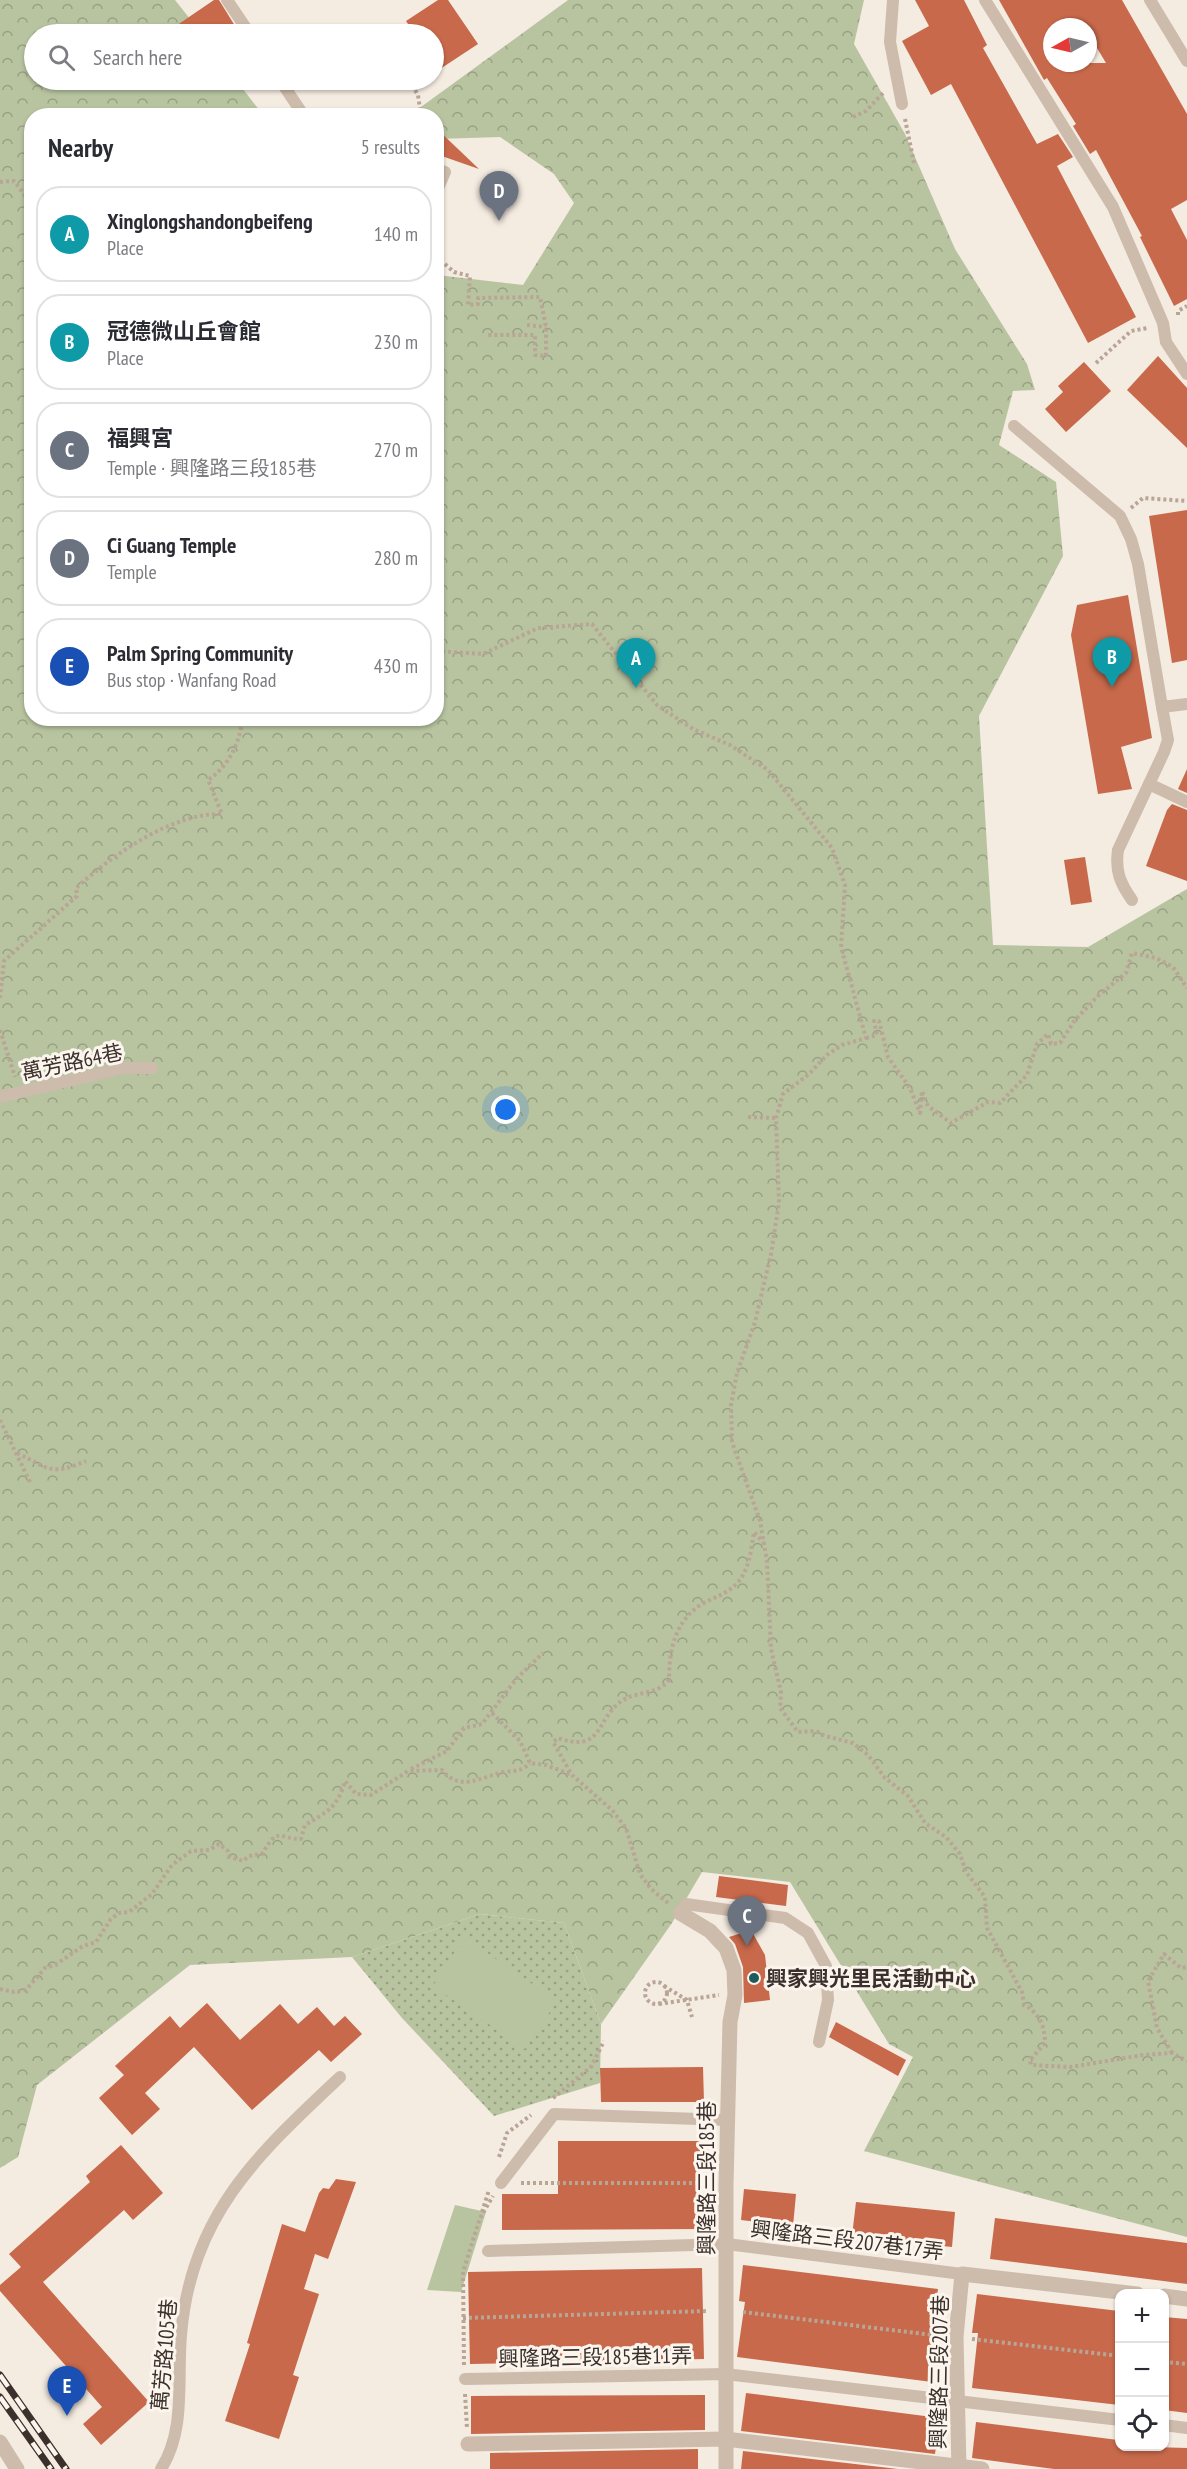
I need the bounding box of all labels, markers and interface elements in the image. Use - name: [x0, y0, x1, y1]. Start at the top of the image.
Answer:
- north arrow: [1043, 18, 1097, 72]
- search box: [24, 24, 444, 90]
- icon: search: [45, 41, 78, 74]
- text: Search here: [93, 43, 182, 71]
- text: Nearby: [48, 131, 113, 164]
- text: 5 results: [361, 134, 420, 160]
- pin: D: [480, 172, 518, 221]
- text: Xinglongshandongbeifeng: [107, 207, 313, 235]
- text: A: [64, 221, 75, 247]
- text: 140 m: [374, 221, 418, 247]
- text: Place: [107, 235, 144, 261]
- text: 冠德微山丘會館: [107, 317, 261, 345]
- text: B: [65, 329, 74, 355]
- text: 230 m: [374, 329, 418, 355]
- text: Place: [107, 345, 144, 371]
- text: 福興宮: [107, 424, 173, 452]
- text: C: [65, 437, 74, 463]
- text: 270 m: [374, 437, 418, 463]
- text: Temple · 興隆路三段185巷: [107, 455, 317, 481]
- text: Ci Guang Temple: [107, 531, 236, 559]
- text: D: [64, 545, 75, 571]
- text: 280 m: [374, 545, 418, 571]
- text: Temple: [107, 559, 157, 585]
- pin: A: [616, 638, 656, 688]
- pin: B: [1092, 638, 1132, 687]
- text: Palm Spring Community: [107, 639, 293, 667]
- text: E: [65, 653, 74, 679]
- text: 430 m: [374, 653, 418, 679]
- text: Bus stop · Wanfang Road: [107, 667, 276, 693]
- street label: 萬芳路64巷: [19, 1038, 125, 1086]
- your location: [491, 1095, 520, 1124]
- pin: C: [728, 1896, 766, 1946]
- place label: 興家興光里民活動中心: [766, 1965, 976, 1992]
- marker: 興家興光里民活動中心: [747, 1971, 761, 1985]
- street label: 興隆路三段185巷: [693, 2101, 720, 2255]
- street label: 興隆路三段207巷17弄: [749, 2215, 945, 2265]
- map controls: [1115, 2289, 1169, 2451]
- button: +: [1115, 2289, 1169, 2343]
- street label: 興隆路三段207巷: [924, 2295, 954, 2449]
- street label: 萬芳路105巷: [146, 2298, 182, 2412]
- street label: 興隆路三段185巷11弄: [498, 2342, 692, 2372]
- button: −: [1115, 2343, 1169, 2397]
- pin: E: [48, 2366, 86, 2416]
- button: locate: [1115, 2397, 1169, 2451]

